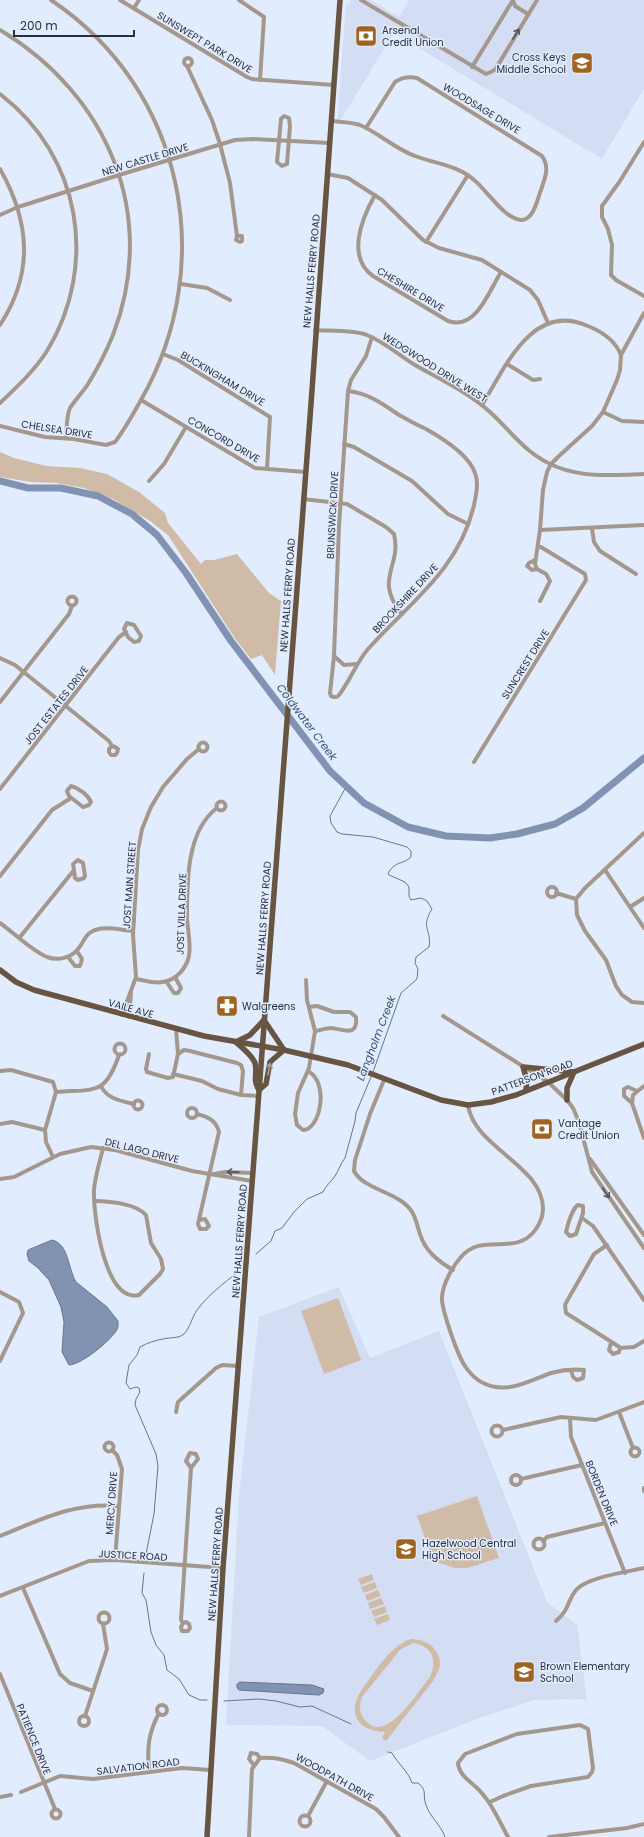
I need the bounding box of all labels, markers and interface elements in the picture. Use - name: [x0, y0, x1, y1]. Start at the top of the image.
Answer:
- street label: SUNSWEPT PARK DRIVE: [154, 8, 255, 77]
- scale bar: [14, 12, 134, 38]
- text: 200 m: [20, 17, 58, 34]
- bank icon: Arsenal Credit Union: [353, 23, 379, 49]
- place label: Arsenal Credit Union: [382, 23, 444, 50]
- one-way arrow: [512, 28, 520, 40]
- place label: Cross Keys Middle School: [496, 50, 566, 77]
- school or university icon: Cross Keys Middle School: [569, 50, 595, 76]
- street label: WOODSAGE DRIVE: [440, 79, 523, 138]
- street label: NEW CASTLE DRIVE: [100, 139, 190, 180]
- street label: NEW HALLS FERRY ROAD: [299, 214, 324, 328]
- street label: CHESHIRE DRIVE: [374, 263, 447, 316]
- street label: WEDGWOOD DRIVE WEST: [379, 329, 491, 406]
- street label: BUCKINGHAM DRIVE: [178, 347, 268, 410]
- street label: CONCORD DRIVE: [185, 413, 263, 466]
- street label: CHELSEA DRIVE: [20, 416, 94, 443]
- street label: BRUNSWICK DRIVE: [323, 471, 342, 559]
- street label: NEW HALLS FERRY ROAD: [276, 538, 299, 652]
- street label: BROOKSHIRE DRIVE: [369, 560, 442, 637]
- street label: SUNCREST DRIVE: [498, 626, 553, 702]
- street label: JOST ESTATES DRIVE: [21, 663, 92, 748]
- water label: Coldwater Creek: [273, 680, 342, 765]
- street label: JOST MAIN STREET: [119, 840, 140, 929]
- street label: NEW HALLS FERRY ROAD: [252, 861, 275, 975]
- street label: JOST VILLA DRIVE: [173, 873, 190, 955]
- water label: Langholm Creek: [352, 992, 400, 1083]
- pharmacy icon: Walgreens: [214, 993, 240, 1019]
- street label: VAILE AVE: [106, 995, 155, 1022]
- place label: Walgreens: [242, 999, 296, 1014]
- street label: PATTERSON ROAD: [489, 1056, 575, 1099]
- one-way arrow: [265, 1063, 273, 1076]
- bank icon: Vantage Credit Union: [529, 1116, 555, 1142]
- place label: Vantage Credit Union: [558, 1116, 620, 1143]
- street label: DEL LAGO DRIVE: [103, 1134, 181, 1167]
- one-way arrow: [227, 1168, 240, 1176]
- street label: NEW HALLS FERRY ROAD: [228, 1184, 251, 1298]
- one-way arrow: [602, 1187, 610, 1198]
- street label: BORDEN DRIVE: [582, 1458, 622, 1528]
- street label: MERCY DRIVE: [102, 1471, 121, 1535]
- street label: NEW HALLS FERRY ROAD: [204, 1507, 227, 1621]
- school or university icon: Hazelwood Central High School: [393, 1536, 419, 1562]
- place label: Hazelwood Central High School: [422, 1536, 516, 1563]
- street label: JUSTICE ROAD: [98, 1546, 168, 1565]
- school or university icon: Brown Elementary School: [511, 1659, 537, 1685]
- place label: Brown Elementary School: [540, 1659, 630, 1686]
- street label: PATIENCE DRIVE: [12, 1701, 55, 1777]
- street label: WOODPATH DRIVE: [293, 1750, 377, 1805]
- street label: SALVATION ROAD: [96, 1754, 180, 1779]

